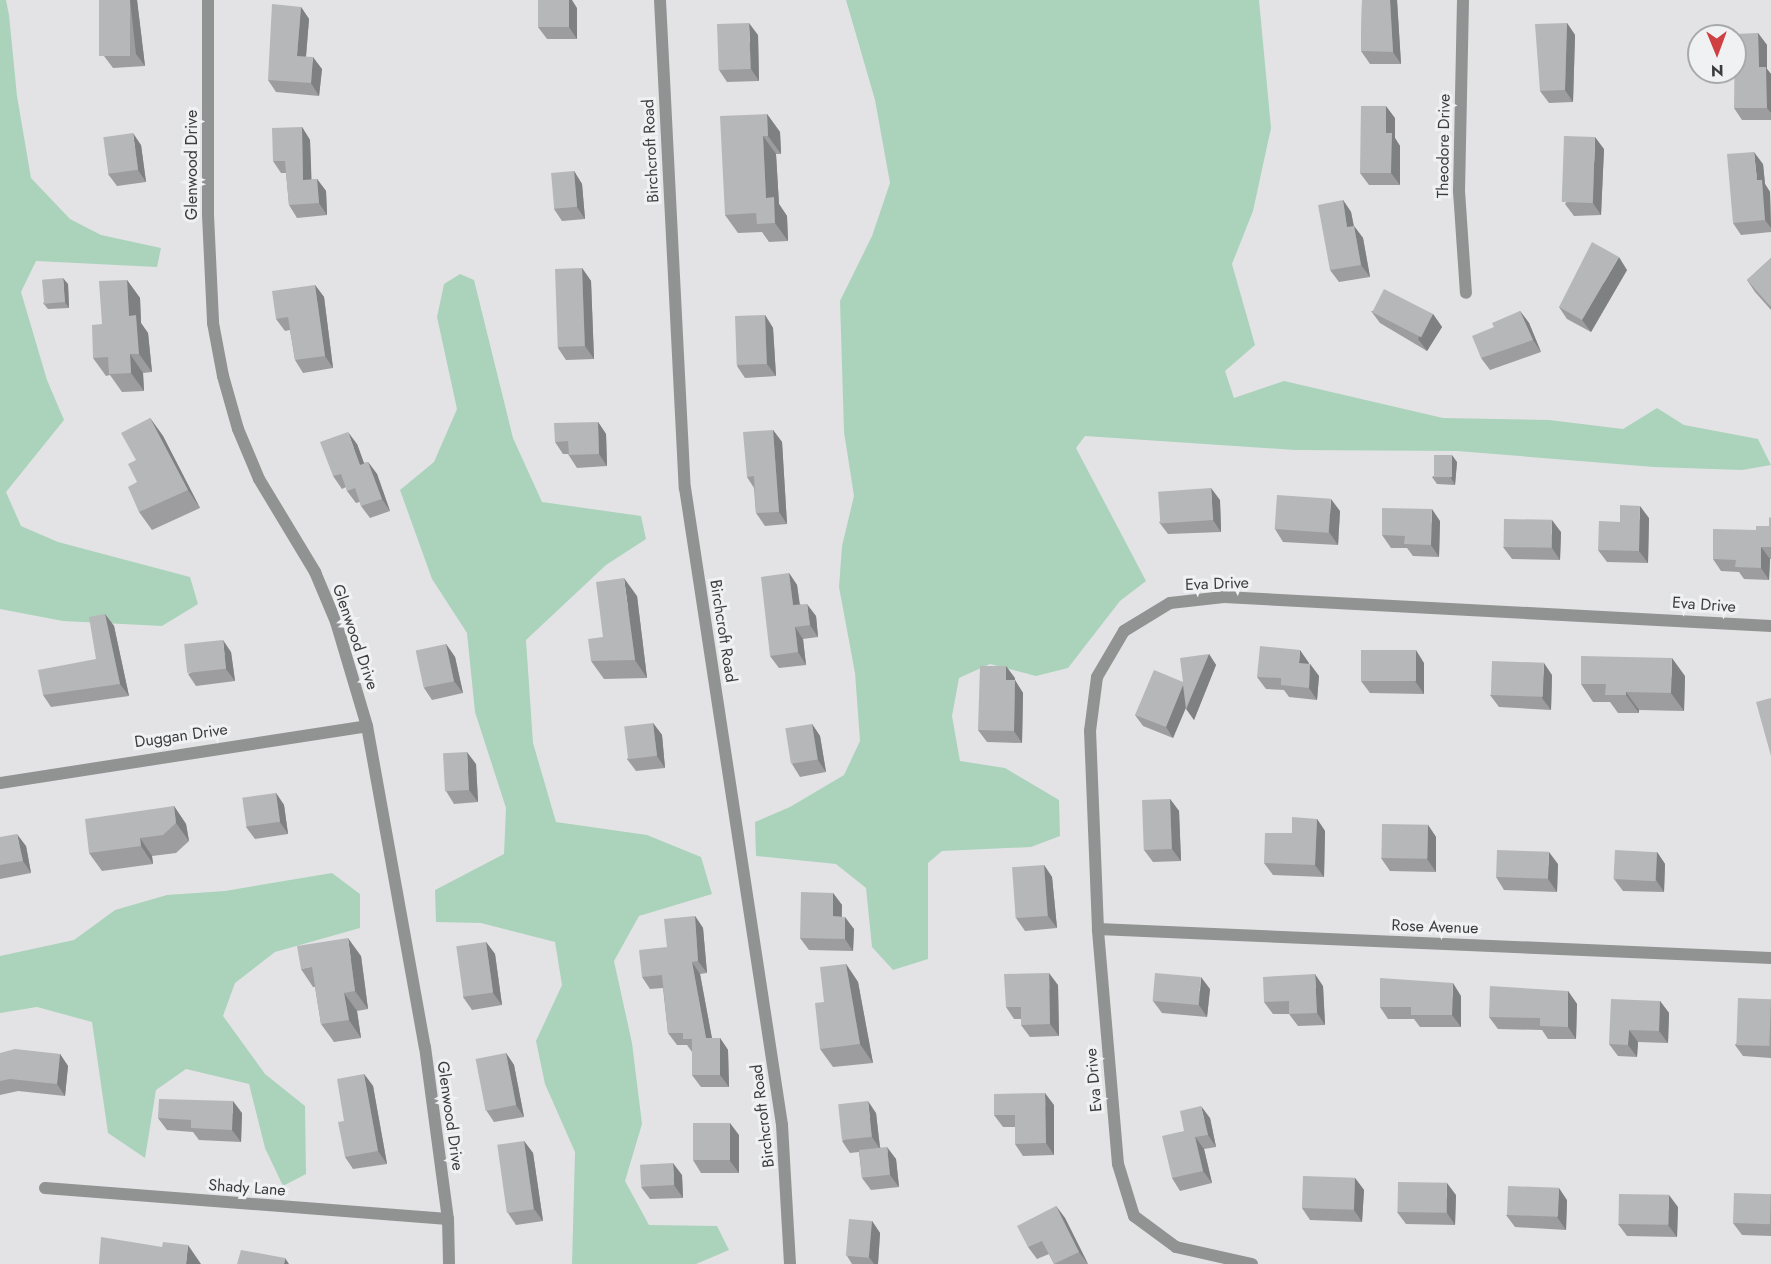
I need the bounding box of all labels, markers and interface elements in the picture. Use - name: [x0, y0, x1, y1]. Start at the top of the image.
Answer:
- north arrow: [1687, 24, 1747, 84]
- text: N: [1711, 59, 1724, 82]
- street label: Theodore Drive: [1433, 94, 1455, 198]
- street label: Birchcroft Road: [639, 99, 663, 203]
- street label: Glenwood Drive: [182, 110, 202, 220]
- street label: Eva Drive: [1185, 573, 1249, 595]
- street label: Birchcroft Road: [705, 578, 741, 684]
- street label: Glenwood Drive: [328, 582, 382, 692]
- street label: Eva Drive: [1671, 593, 1737, 617]
- street label: Duggan Drive: [133, 720, 229, 752]
- street label: Rose Avenue: [1391, 916, 1479, 938]
- street label: Eva Drive: [1082, 1047, 1106, 1113]
- street label: Glenwood Drive: [433, 1060, 467, 1172]
- street label: Birchcroft Road: [747, 1063, 779, 1169]
- street label: Shady Lane: [208, 1176, 286, 1200]

